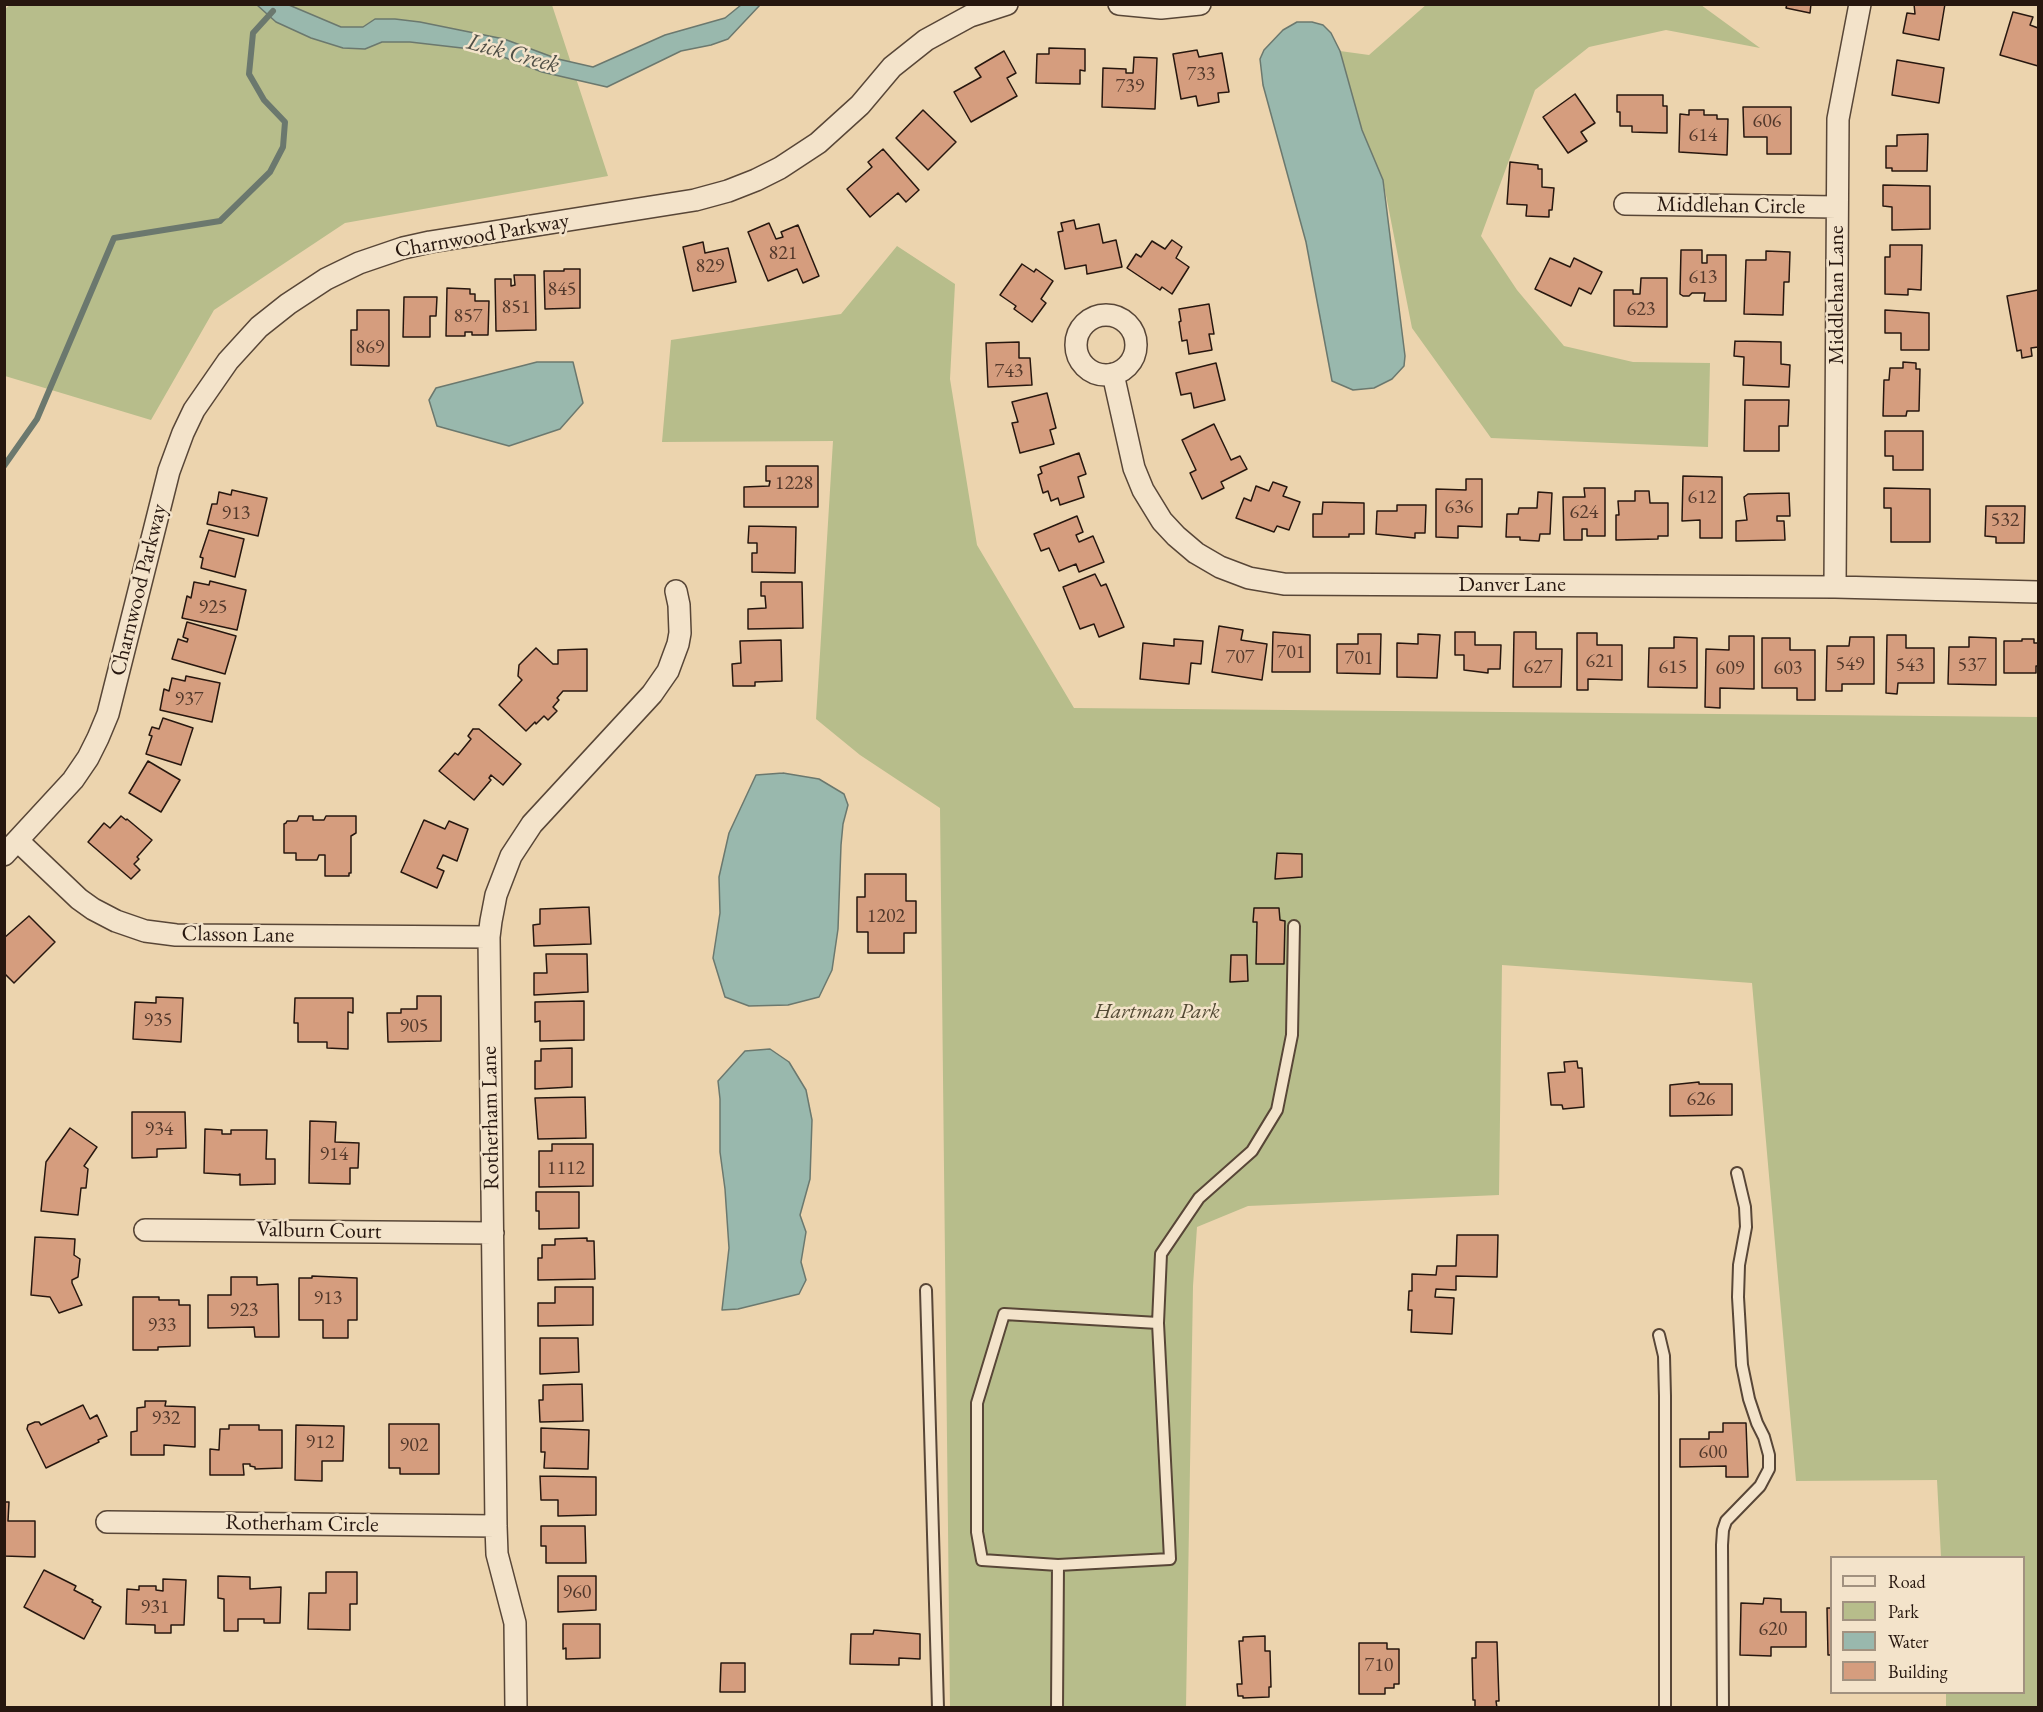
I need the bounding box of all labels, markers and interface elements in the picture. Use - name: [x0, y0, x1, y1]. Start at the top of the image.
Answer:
- water label: Lick Creek: [464, 28, 562, 80]
- house number: 733: [1187, 63, 1215, 87]
- house number: 739: [1116, 75, 1144, 99]
- house number: 606: [1753, 110, 1781, 134]
- house number: 614: [1689, 124, 1717, 148]
- street label: Middlehan Circle: [1656, 192, 1806, 220]
- street label: Charnwood Parkway: [393, 208, 571, 264]
- street label: Middlehan Lane: [1824, 225, 1850, 365]
- house number: 821: [769, 242, 797, 266]
- house number: 829: [696, 255, 724, 279]
- house number: 613: [1689, 266, 1717, 290]
- house number: 845: [548, 278, 576, 302]
- house number: 851: [502, 296, 530, 320]
- house number: 623: [1627, 298, 1655, 322]
- house number: 857: [454, 305, 482, 329]
- house number: 869: [356, 336, 384, 360]
- house number: 743: [995, 360, 1023, 384]
- house number: 1228: [775, 472, 813, 496]
- house number: 612: [1688, 486, 1716, 510]
- house number: 636: [1445, 496, 1473, 520]
- street label: Charnwood Parkway: [105, 501, 173, 679]
- house number: 624: [1570, 501, 1598, 525]
- house number: 913: [222, 502, 250, 526]
- house number: 532: [1991, 509, 2019, 533]
- street label: Danver Lane: [1458, 572, 1566, 598]
- house number: 925: [199, 596, 227, 620]
- house number: 701: [1277, 641, 1305, 665]
- house number: 707: [1226, 646, 1254, 670]
- house number: 701: [1345, 647, 1373, 671]
- house number: 621: [1586, 650, 1614, 674]
- house number: 549: [1836, 653, 1864, 677]
- house number: 543: [1896, 654, 1924, 678]
- house number: 537: [1958, 654, 1986, 678]
- house number: 627: [1524, 656, 1552, 680]
- house number: 615: [1659, 656, 1687, 680]
- house number: 609: [1716, 657, 1744, 681]
- house number: 603: [1774, 657, 1802, 681]
- house number: 937: [175, 688, 203, 712]
- house number: 1202: [867, 905, 905, 929]
- street label: Classon Lane: [181, 921, 295, 949]
- park label: Hartman Park: [1094, 999, 1220, 1025]
- house number: 935: [144, 1009, 172, 1033]
- house number: 905: [400, 1015, 428, 1039]
- street label: Rotherham Lane: [477, 1046, 505, 1190]
- house number: 626: [1687, 1088, 1715, 1112]
- house number: 934: [145, 1118, 173, 1142]
- house number: 914: [320, 1143, 348, 1167]
- house number: 1112: [547, 1157, 585, 1181]
- street label: Valburn Court: [256, 1217, 382, 1245]
- house number: 913: [314, 1287, 342, 1311]
- house number: 923: [230, 1299, 258, 1323]
- house number: 933: [148, 1314, 176, 1338]
- house number: 932: [152, 1407, 180, 1431]
- house number: 912: [306, 1431, 334, 1455]
- house number: 902: [400, 1434, 428, 1458]
- house number: 600: [1699, 1441, 1727, 1465]
- street label: Rotherham Circle: [225, 1509, 379, 1539]
- legend: [1830, 1556, 2025, 1694]
- text: Road: [1888, 1570, 1926, 1593]
- house number: 960: [563, 1581, 591, 1605]
- house number: 931: [141, 1596, 169, 1620]
- text: Park: [1888, 1600, 1919, 1623]
- house number: 620: [1759, 1618, 1787, 1642]
- text: Water: [1888, 1630, 1929, 1653]
- house number: 710: [1365, 1654, 1393, 1678]
- text: Building: [1888, 1660, 1948, 1683]

